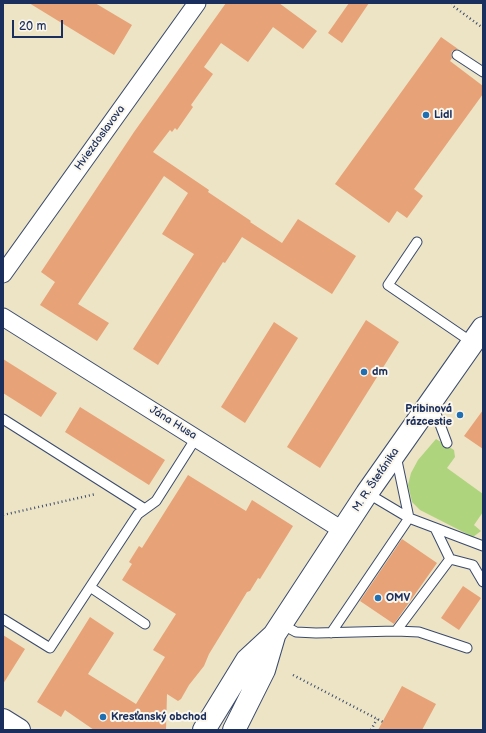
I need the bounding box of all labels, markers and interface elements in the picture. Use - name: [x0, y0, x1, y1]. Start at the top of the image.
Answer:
- scale bar: [14, 12, 65, 38]
- text: 20 m: [19, 19, 46, 34]
- street label: Hviezdoslavova: [72, 103, 128, 173]
- place label: Lidl: [434, 108, 452, 122]
- marker: Lidl: [421, 110, 431, 120]
- place label: dm: [372, 365, 388, 379]
- marker: dm: [359, 367, 369, 377]
- place label: Pribinová rázcestie: [405, 402, 452, 428]
- street label: Jána Husa: [147, 403, 199, 443]
- marker: Pribinová rázcestie: [455, 410, 465, 420]
- street label: M. R. Štefánika: [350, 446, 402, 514]
- place label: OMV: [386, 591, 410, 605]
- marker: OMV: [373, 593, 383, 603]
- place label: Kresťanský obchod: [111, 710, 207, 724]
- marker: Kresťanský obchod: [98, 712, 108, 722]

